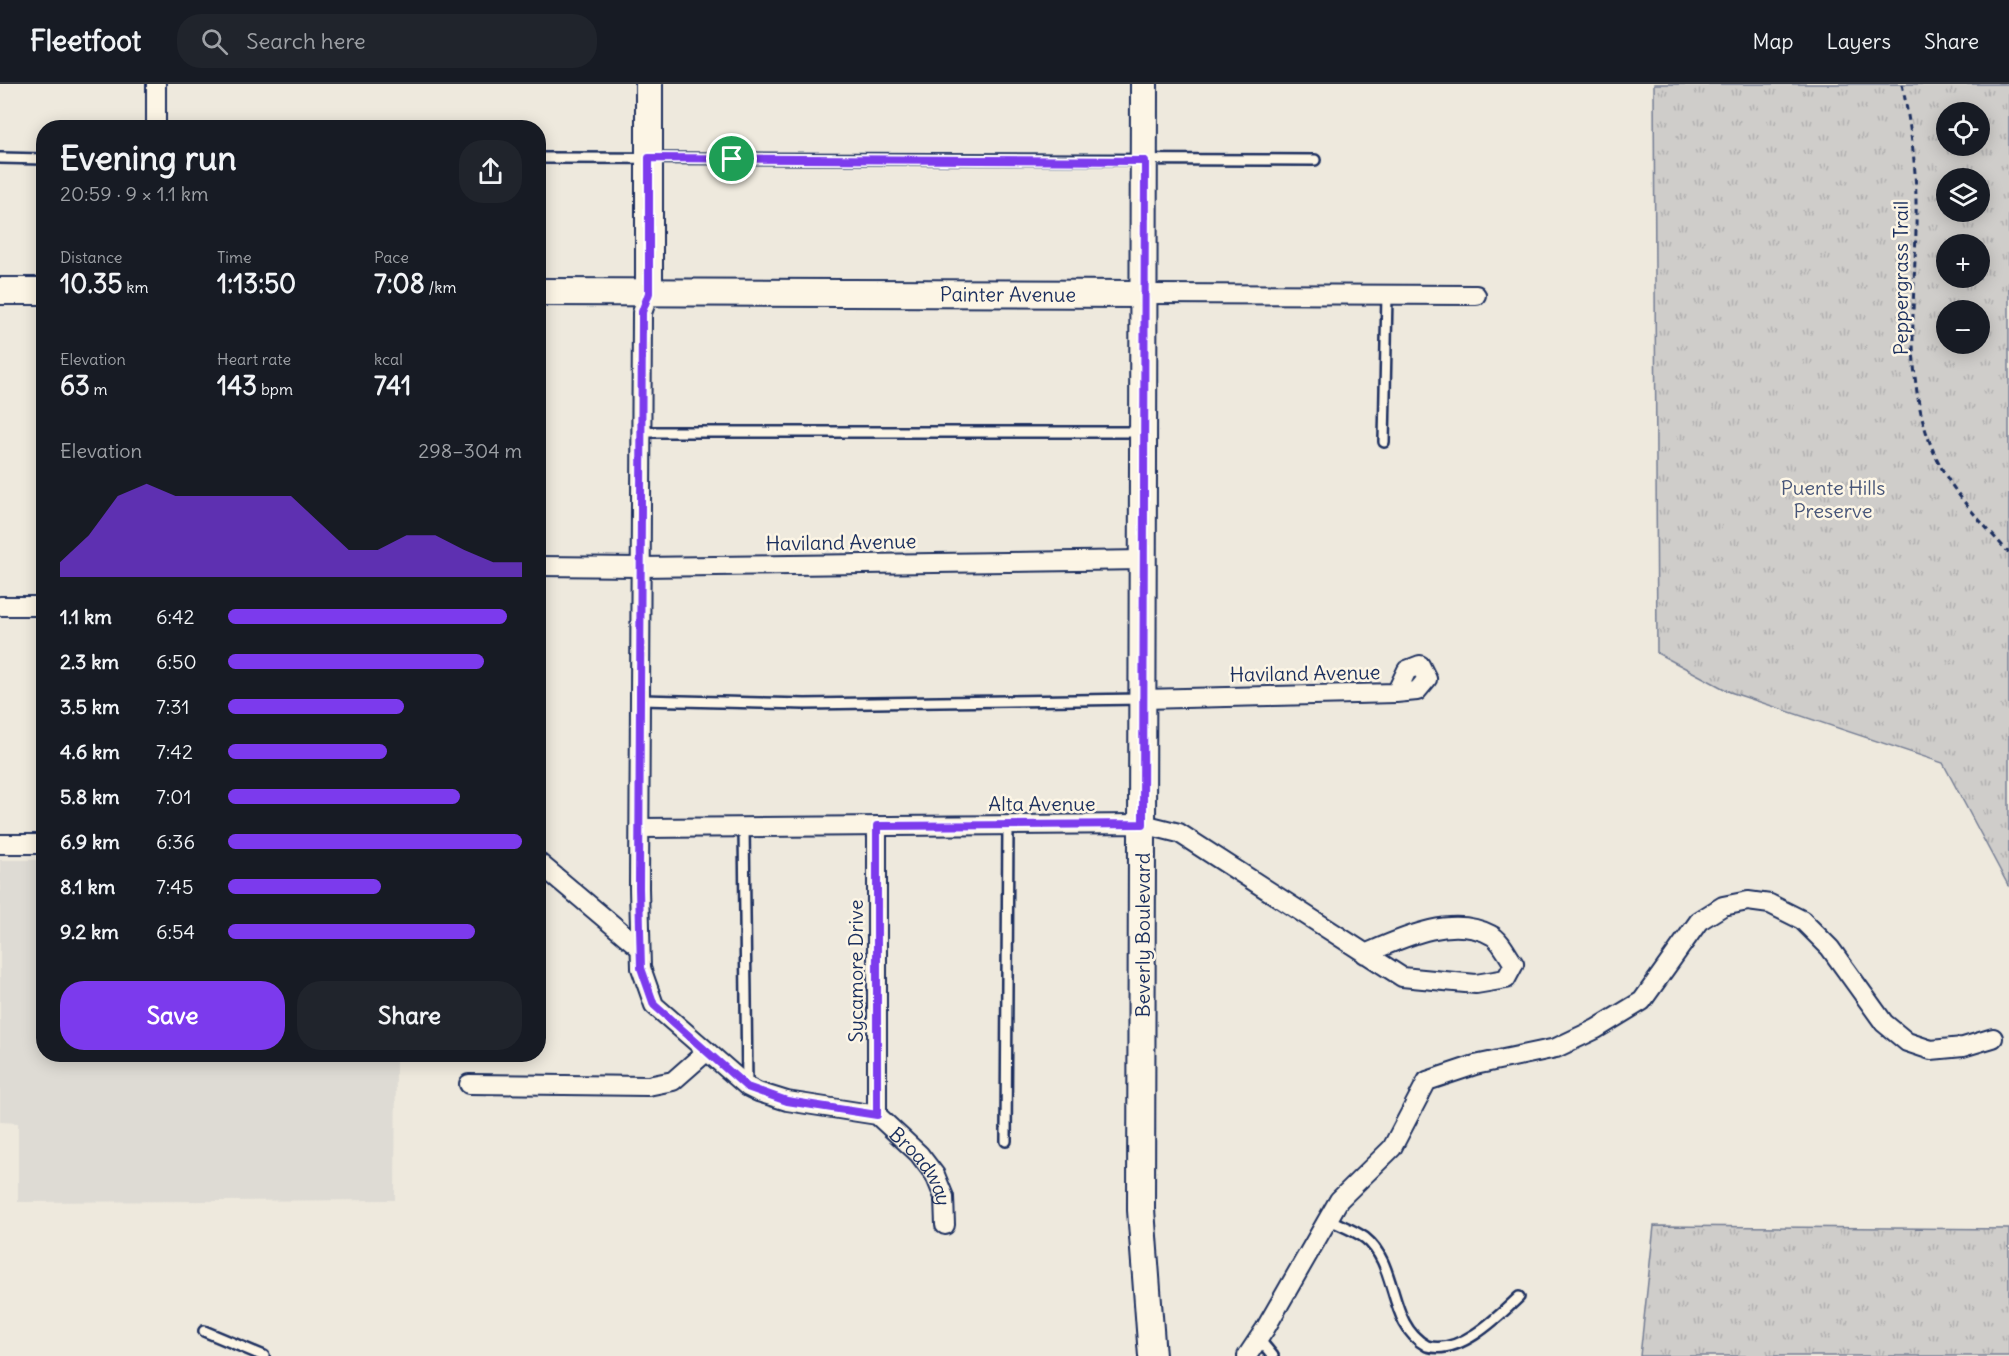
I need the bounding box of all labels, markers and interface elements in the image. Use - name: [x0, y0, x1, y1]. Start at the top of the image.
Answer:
- search box: [177, 14, 597, 68]
- text: Fleetfoot: [30, 23, 141, 59]
- icon: search: [198, 25, 231, 58]
- text: Search here: [246, 27, 366, 55]
- text: Map: [1753, 28, 1793, 55]
- text: Layers: [1826, 28, 1891, 55]
- text: Share: [1924, 28, 1979, 55]
- map controls: [1936, 102, 1990, 354]
- button: locate: [1936, 102, 1990, 156]
- pin: [706, 133, 757, 184]
- text: Evening run: [60, 137, 236, 179]
- button: share: [459, 140, 522, 203]
- icon: arrive: [715, 142, 748, 175]
- button: layers: [1936, 168, 1990, 222]
- text: 20:59 · 9 × 1.1 km: [60, 181, 208, 206]
- street label: Peppergrass Trail: [1888, 201, 1913, 355]
- button: +: [1936, 234, 1990, 288]
- text: Distance: [60, 247, 122, 267]
- text: Time: [217, 247, 252, 267]
- text: Pace: [374, 247, 409, 267]
- text: 10.35: [60, 267, 123, 300]
- text: 1:13:50: [217, 267, 296, 300]
- text: 7:08: [374, 267, 425, 300]
- text: km: [123, 277, 149, 297]
- text: /km: [425, 277, 457, 297]
- street label: Painter Avenue: [940, 281, 1076, 306]
- button: −: [1936, 300, 1990, 354]
- text: Elevation: [60, 349, 126, 369]
- text: Heart rate: [217, 349, 291, 369]
- text: kcal: [374, 349, 403, 369]
- text: 63: [60, 369, 90, 402]
- text: 143: [217, 369, 257, 402]
- text: 741: [374, 369, 411, 402]
- text: m: [90, 379, 108, 399]
- text: bpm: [257, 379, 293, 399]
- text: Elevation: [60, 438, 142, 463]
- text: 298–304 m: [418, 438, 522, 463]
- park label: Puente Hills Preserve: [1781, 475, 1885, 523]
- street label: Haviland Avenue: [765, 528, 917, 556]
- text: 1.1 km: [60, 604, 112, 629]
- text: 6:42: [156, 604, 195, 629]
- text: 2.3 km: [60, 649, 119, 674]
- text: 6:50: [156, 649, 197, 674]
- street label: Haviland Avenue: [1229, 659, 1381, 687]
- text: 3.5 km: [60, 694, 120, 719]
- text: 7:31: [156, 694, 189, 719]
- text: 4.6 km: [60, 739, 120, 764]
- text: 7:42: [156, 739, 193, 764]
- text: 5.8 km: [60, 784, 120, 809]
- text: 7:01: [156, 784, 191, 809]
- street label: Alta Avenue: [988, 791, 1096, 816]
- text: 6.9 km: [60, 829, 120, 854]
- text: 6:36: [156, 829, 195, 854]
- street label: Beverly Boulevard: [1130, 852, 1155, 1018]
- text: 8.1 km: [60, 874, 115, 899]
- text: 7:45: [156, 874, 193, 899]
- street label: Sycamore Drive: [843, 899, 868, 1043]
- text: 9.2 km: [60, 919, 119, 944]
- text: 6:54: [156, 919, 195, 944]
- button: Save: [60, 981, 285, 1050]
- button: Share: [297, 981, 522, 1050]
- street label: Broadway: [885, 1121, 957, 1206]

